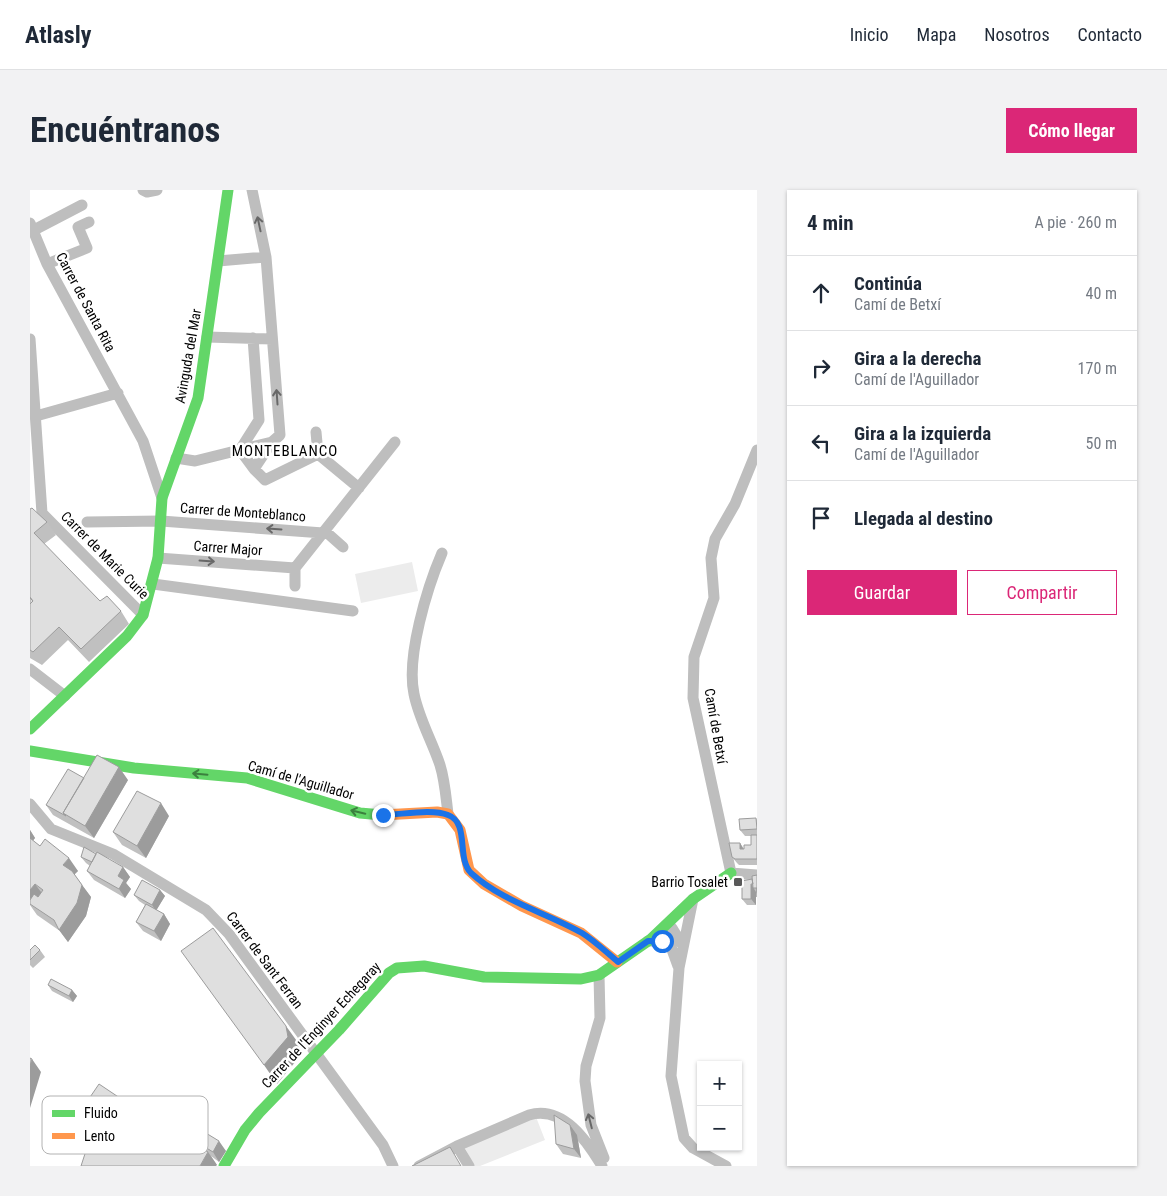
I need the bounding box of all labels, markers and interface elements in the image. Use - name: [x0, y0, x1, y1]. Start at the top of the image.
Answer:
- text: Atlasly: [25, 21, 91, 49]
- text: Inicio: [850, 24, 889, 45]
- text: Mapa: [917, 24, 956, 45]
- text: Nosotros: [984, 24, 1050, 45]
- text: Contacto: [1078, 24, 1142, 45]
- button: Cómo llegar: [1006, 108, 1137, 153]
- text: Encuéntranos: [30, 110, 221, 151]
- text: 4 min: [807, 211, 854, 235]
- text: A pie · 260 m: [1034, 213, 1117, 232]
- one-way arrow: [254, 216, 263, 232]
- street label: Carrer de Santa Rita: [53, 250, 119, 354]
- text: Continúa: [854, 272, 922, 295]
- icon: ahead: [807, 279, 835, 307]
- text: 40 m: [1085, 284, 1117, 303]
- text: Camí de Betxí: [854, 295, 941, 314]
- street label: Avinguda del Mar: [172, 307, 204, 405]
- text: Gira a la derecha: [854, 347, 981, 370]
- icon: right: [807, 354, 835, 382]
- text: 170 m: [1078, 359, 1117, 378]
- text: Camí de l'Aguillador: [854, 370, 979, 389]
- one-way arrow: [272, 389, 282, 405]
- text: Gira a la izquierda: [854, 422, 991, 445]
- icon: left: [807, 429, 835, 457]
- text: 50 m: [1085, 434, 1117, 453]
- district label: MONTEBLANCO: [232, 442, 338, 460]
- text: Camí de l'Aguillador: [854, 445, 979, 464]
- street label: Carrer de Monteblanco: [180, 500, 306, 524]
- icon: arrive: [807, 504, 835, 532]
- text: Llegada al destino: [854, 507, 993, 530]
- street label: Carrer de Marie Curie: [58, 508, 152, 602]
- one-way arrow: [267, 525, 283, 534]
- street label: Carrer Major: [193, 538, 263, 558]
- one-way arrow: [199, 557, 215, 566]
- button: Guardar: [807, 570, 957, 615]
- button: Compartir: [967, 570, 1117, 615]
- street label: Camí de Betxí: [702, 687, 731, 766]
- street label: Camí de l'Aguillador: [246, 757, 356, 803]
- one-way arrow: [193, 769, 209, 779]
- route end: [372, 804, 395, 827]
- one-way arrow: [350, 807, 366, 816]
- place label: Barrio Tosalet: [651, 874, 728, 890]
- marker: Barrio Tosalet: [732, 876, 744, 888]
- street label: Carrer de Sant Ferran: [223, 909, 307, 1011]
- route start: [651, 930, 674, 953]
- street label: Carrer de l'Enginyer Echegaray: [258, 959, 384, 1091]
- map controls: [697, 1061, 742, 1151]
- button: +: [697, 1061, 742, 1106]
- legend: [42, 1096, 208, 1154]
- text: Fluido: [84, 1105, 118, 1121]
- button: −: [697, 1106, 742, 1151]
- one-way arrow: [585, 1113, 595, 1129]
- text: Lento: [84, 1128, 115, 1144]

